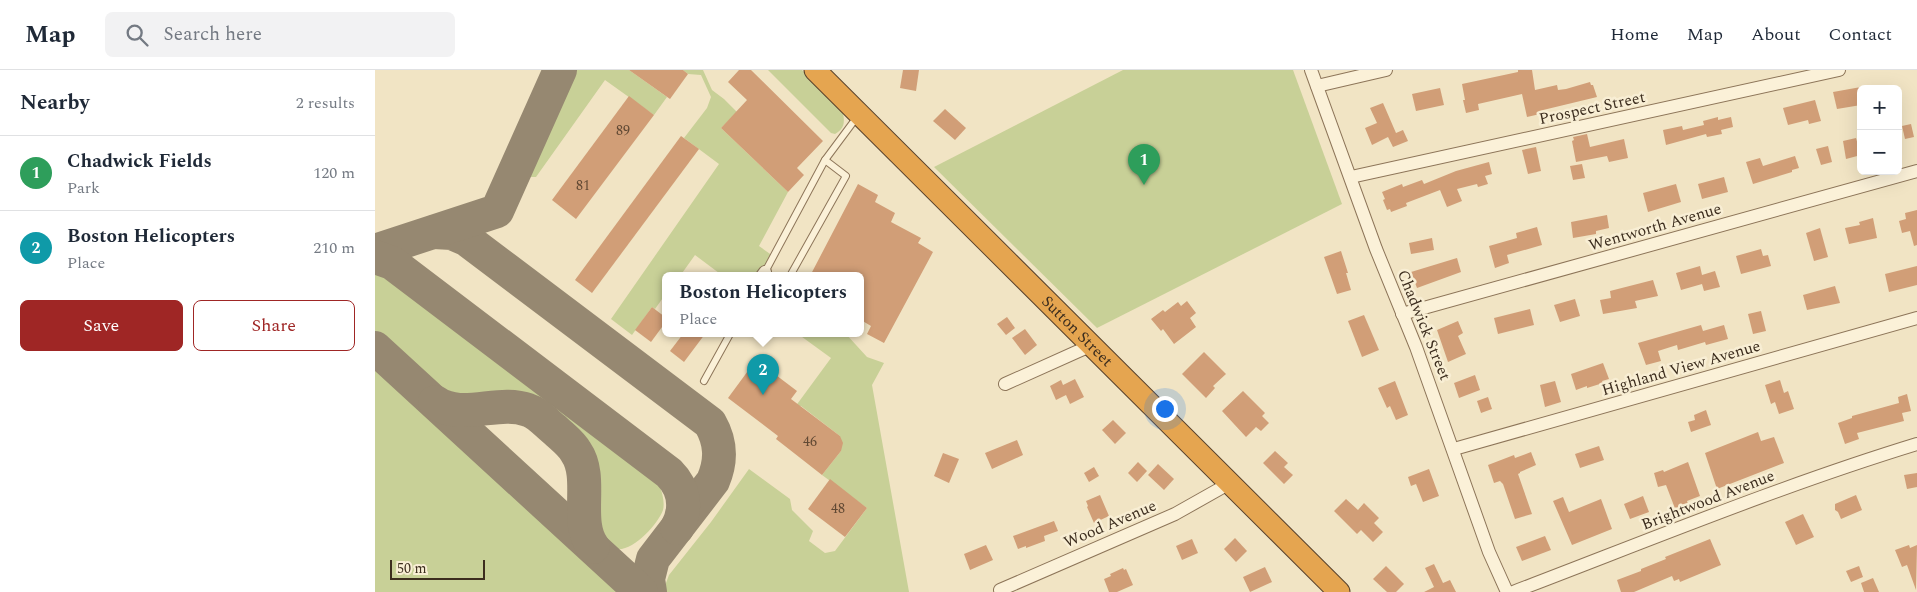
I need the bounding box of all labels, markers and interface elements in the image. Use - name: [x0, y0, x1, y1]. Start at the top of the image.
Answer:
- search box: [105, 12, 455, 57]
- text: Map: [25, 17, 75, 53]
- text: Search here: [163, 20, 262, 49]
- icon: search: [123, 21, 151, 49]
- text: Home: [1610, 21, 1659, 48]
- text: Map: [1687, 21, 1723, 48]
- text: About: [1751, 21, 1801, 48]
- text: Contact: [1829, 21, 1892, 48]
- street label: Prospect Street: [1537, 85, 1648, 131]
- map controls: [1857, 85, 1902, 175]
- button: +: [1857, 85, 1902, 130]
- text: Nearby: [20, 87, 90, 119]
- text: 2 results: [296, 91, 355, 115]
- house number: 89: [616, 120, 630, 141]
- button: −: [1857, 130, 1902, 175]
- pin: 1: [1128, 144, 1160, 185]
- text: Chadwick Fields: [67, 147, 212, 176]
- text: 1: [32, 161, 40, 185]
- text: 120 m: [313, 161, 355, 185]
- house number: 81: [576, 175, 590, 196]
- text: Park: [67, 176, 100, 200]
- street label: Wentworth Avenue: [1586, 197, 1724, 257]
- text: Boston Helicopters: [67, 222, 235, 251]
- text: 2: [32, 236, 40, 260]
- text: 210 m: [313, 236, 355, 260]
- text: Place: [67, 251, 105, 275]
- street label: Chadwick Street: [1391, 266, 1457, 384]
- popup: [662, 272, 864, 337]
- text: Boston Helicopters: [679, 278, 847, 307]
- street label: Sutton Street: [1036, 290, 1119, 373]
- button: Save: [20, 300, 183, 351]
- button: Share: [193, 300, 355, 351]
- text: Place: [679, 307, 717, 331]
- street label: Highland View Avenue: [1599, 334, 1763, 402]
- pin: 2: [747, 354, 779, 395]
- your location: [1152, 396, 1178, 422]
- house number: 46: [803, 431, 817, 452]
- street label: Brightwood Avenue: [1638, 464, 1778, 536]
- street label: Wood Avenue: [1060, 494, 1160, 554]
- house number: 48: [831, 498, 845, 519]
- scale bar: [390, 557, 485, 580]
- text: 50 m: [397, 558, 427, 579]

